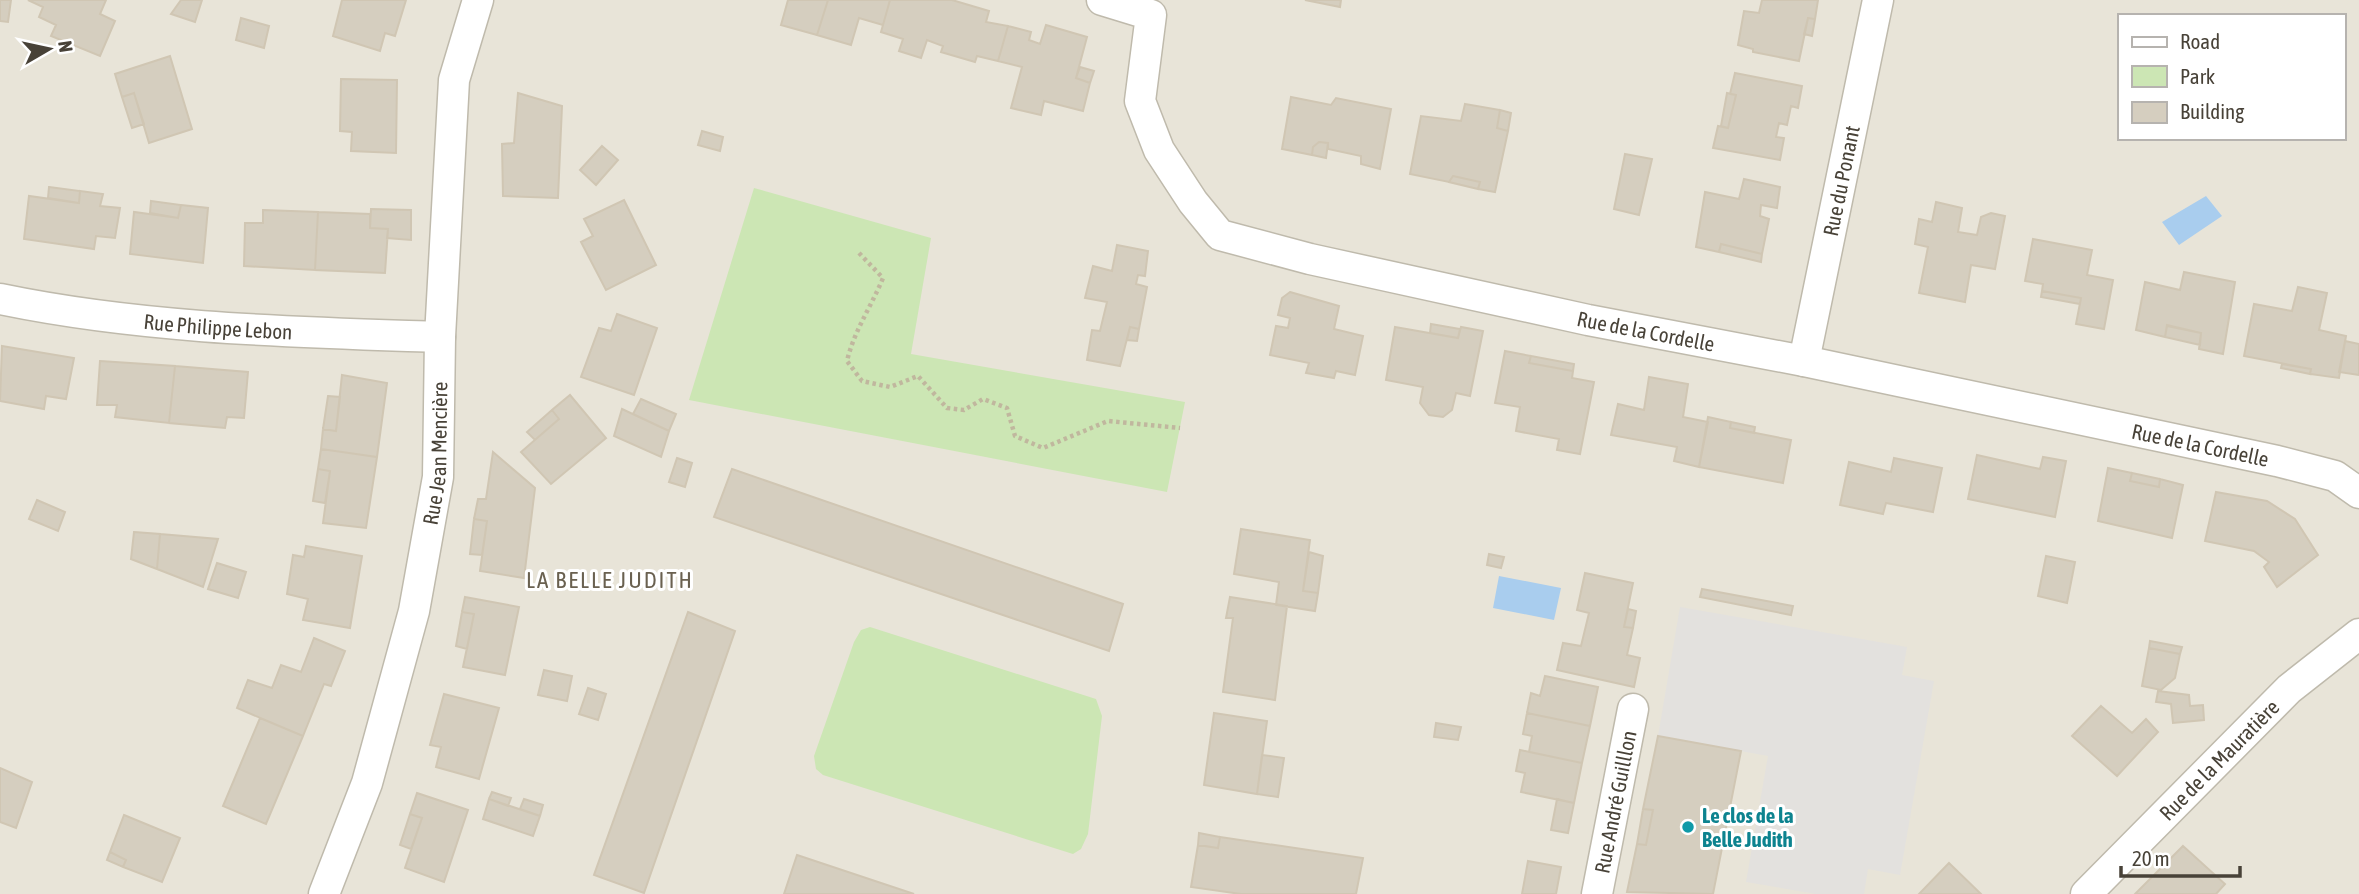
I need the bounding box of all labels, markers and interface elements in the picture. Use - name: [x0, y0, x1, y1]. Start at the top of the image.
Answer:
- north arrow: [14, 14, 84, 84]
- legend: [2118, 14, 2345, 140]
- text: Road: [2180, 29, 2220, 53]
- text: N: [54, 39, 78, 54]
- text: Park: [2180, 64, 2215, 88]
- text: Building: [2180, 99, 2244, 123]
- street label: Rue du Ponant: [1818, 123, 1864, 238]
- street label: Rue de la Cordelle: [1575, 306, 1717, 356]
- street label: Rue Philippe Lebon: [143, 309, 293, 344]
- street label: Rue Jean Mencière: [418, 381, 451, 527]
- street label: Rue de la Cordelle: [2130, 419, 2271, 471]
- district label: LA BELLE JUDITH: [526, 567, 694, 593]
- street label: Rue de la Mauratière: [2154, 695, 2284, 825]
- street label: Rue André Guilllon: [1589, 728, 1641, 875]
- place label: Le clos de la Belle Judith: [1702, 803, 1794, 851]
- marker: Le clos de la Belle Judith: [1680, 819, 1696, 835]
- scale bar: [2121, 834, 2240, 878]
- text: 20 m: [2132, 846, 2170, 870]

